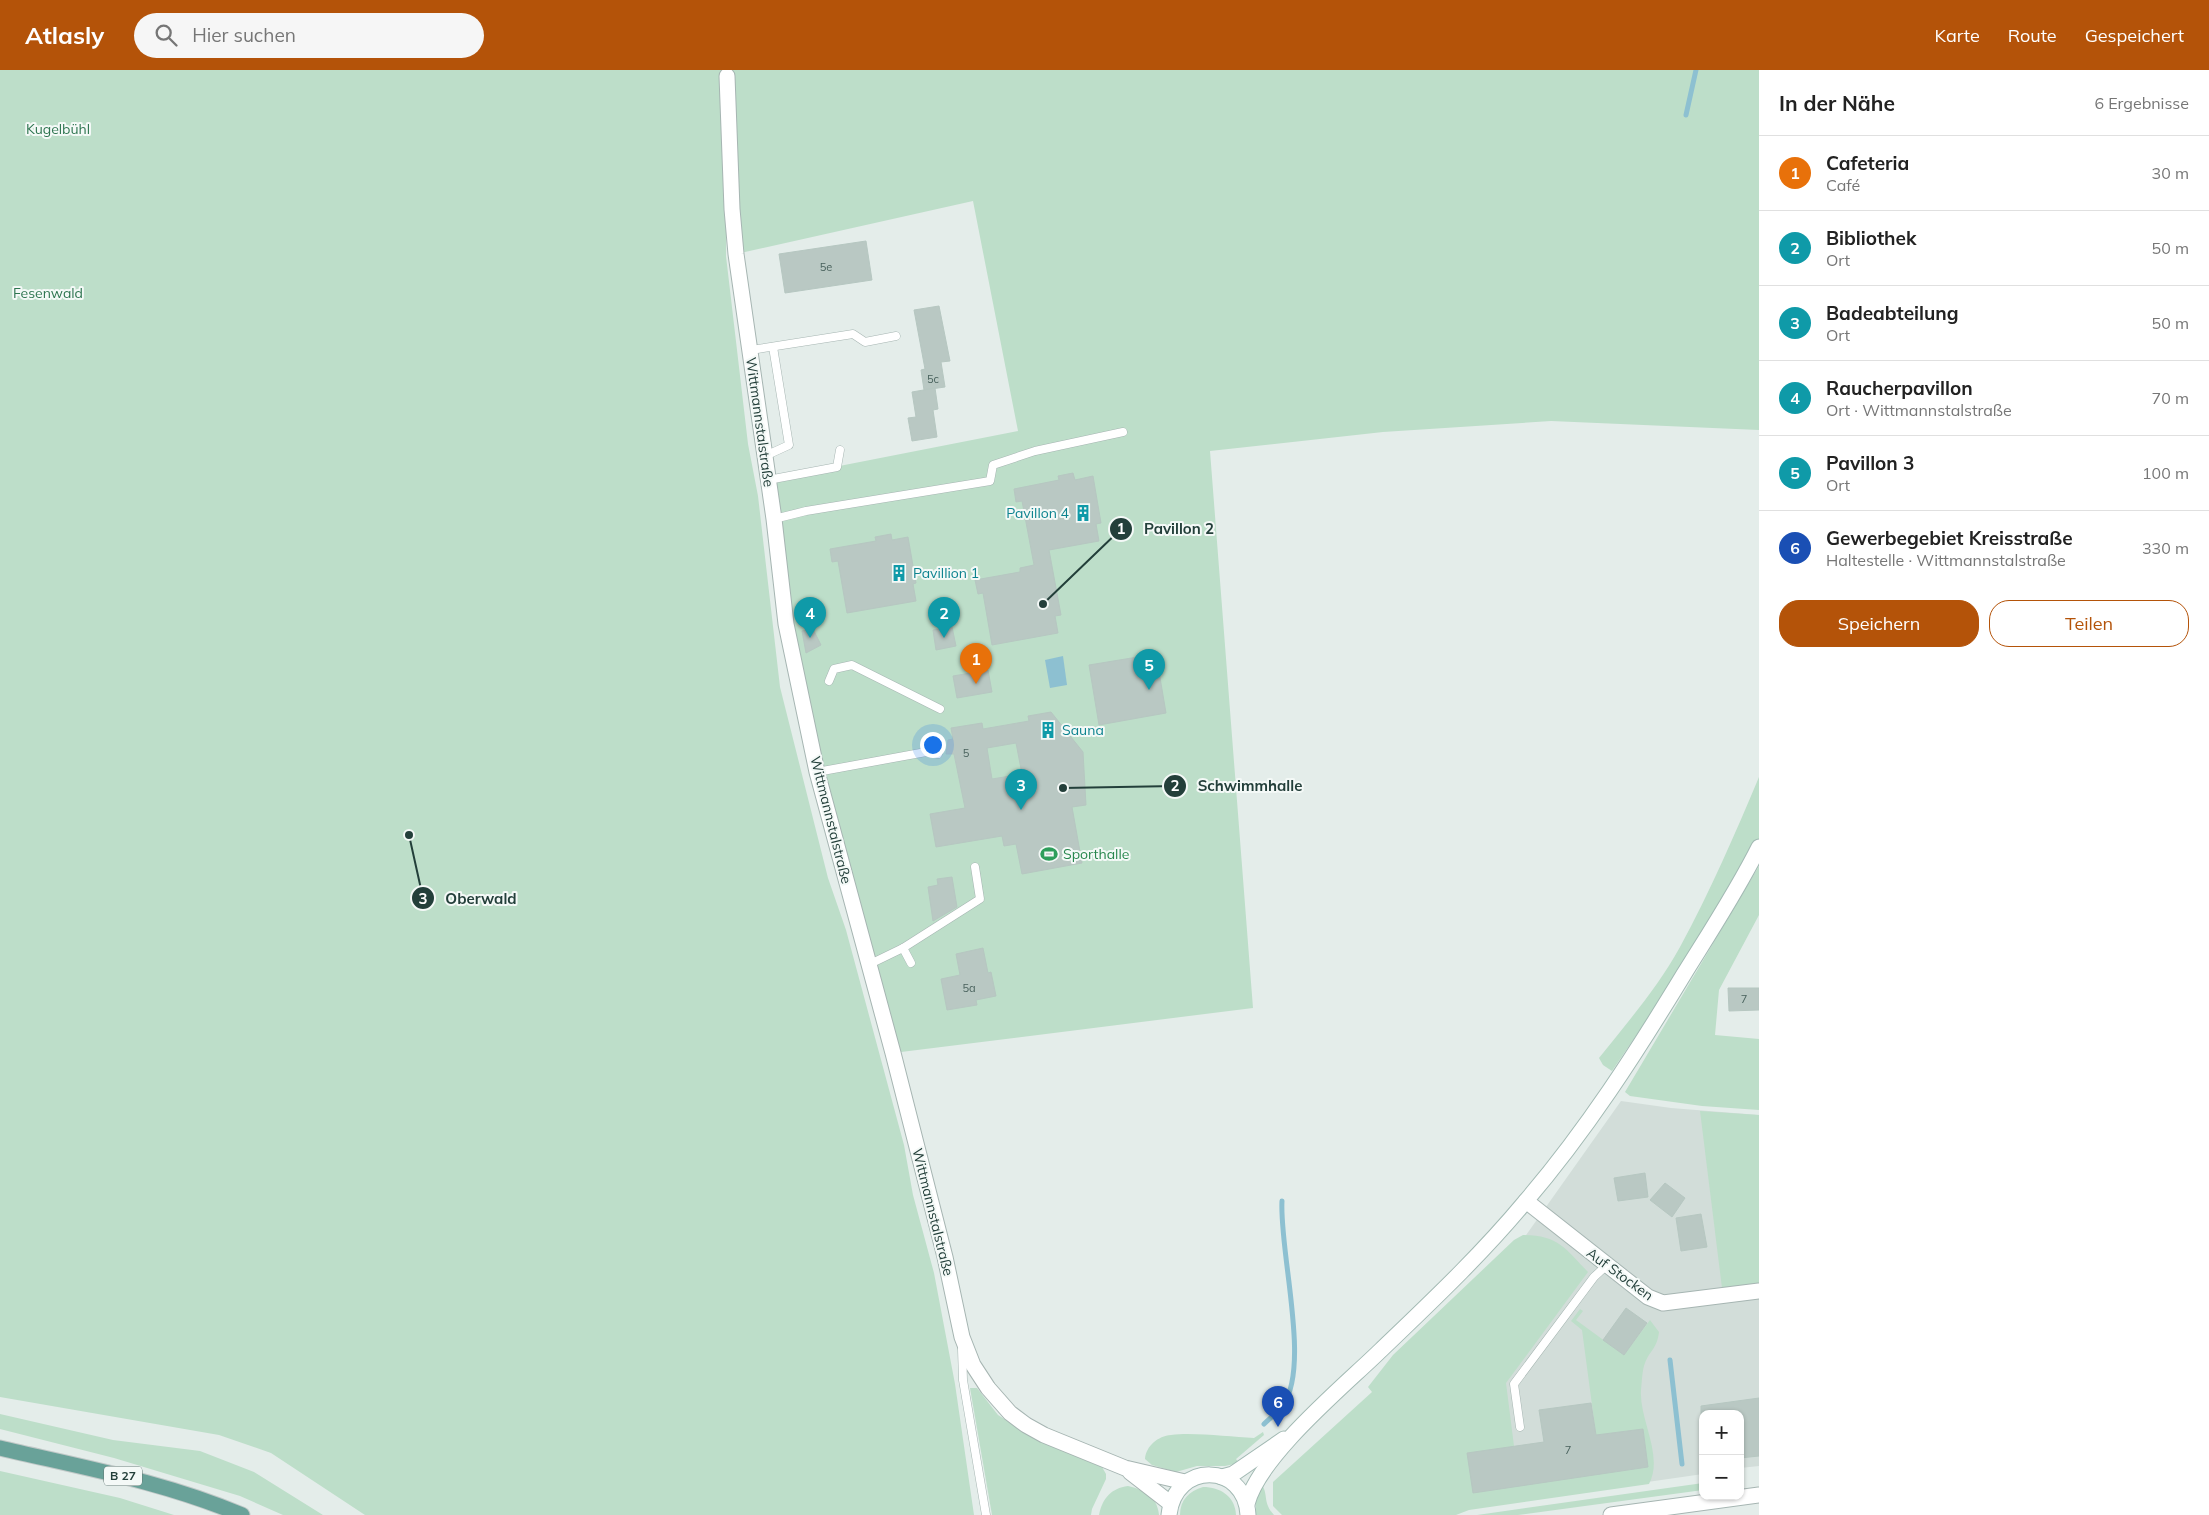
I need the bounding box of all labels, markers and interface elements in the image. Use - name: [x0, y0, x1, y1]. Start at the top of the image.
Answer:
- search box: [134, 13, 484, 58]
- text: Atlasly: [25, 20, 104, 50]
- icon: search: [152, 21, 180, 49]
- text: Hier suchen: [192, 23, 296, 47]
- text: Karte: [1935, 24, 1980, 47]
- text: Route: [2008, 24, 2057, 47]
- text: Gespeichert: [2085, 24, 2184, 47]
- text: In der Nähe: [1779, 90, 1895, 116]
- text: 6 Ergebnisse: [2094, 93, 2189, 113]
- park label: Kugelbühl: [26, 120, 90, 138]
- text: Cafeteria: [1826, 151, 1909, 175]
- text: 1: [1790, 163, 1800, 183]
- text: 30 m: [2152, 163, 2189, 183]
- text: Café: [1826, 175, 1860, 195]
- text: Bibliothek: [1826, 226, 1916, 250]
- text: 2: [1790, 238, 1800, 258]
- text: 50 m: [2152, 238, 2189, 258]
- text: Ort: [1826, 250, 1850, 270]
- house number: 5e: [820, 260, 832, 274]
- park label: Fesenwald: [13, 284, 83, 302]
- text: Badeabteilung: [1826, 301, 1959, 325]
- text: 3: [1790, 313, 1800, 333]
- text: 50 m: [2152, 313, 2189, 333]
- text: Ort: [1826, 325, 1850, 345]
- street label: Wittmannstalstraße: [742, 356, 778, 488]
- house number: 5c: [927, 372, 940, 386]
- text: Raucherpavillon: [1826, 376, 1973, 400]
- text: 4: [1790, 388, 1800, 408]
- text: 70 m: [2152, 388, 2189, 408]
- text: Ort · Wittmannstalstraße: [1826, 400, 2012, 420]
- text: Pavillon 3: [1826, 451, 1914, 475]
- text: 5: [1790, 463, 1800, 483]
- text: 100 m: [2142, 463, 2189, 483]
- text: Ort: [1826, 475, 1850, 495]
- building icon: Pavillon 4: [1073, 503, 1093, 523]
- place label: Pavillon 4: [1006, 504, 1070, 522]
- callout: Pavillon 2: [1109, 514, 1224, 544]
- text: 1: [1116, 519, 1126, 538]
- text: Pavillon 2: [1144, 519, 1214, 538]
- text: Gewerbegebiet Kreisstraße: [1826, 526, 2073, 550]
- text: 6: [1790, 538, 1800, 558]
- text: 330 m: [2142, 538, 2189, 558]
- text: Haltestelle · Wittmannstalstraße: [1826, 550, 2066, 570]
- building icon: Pavillion 1: [889, 563, 909, 583]
- place label: Pavillion 1: [913, 564, 979, 582]
- pin: 4: [794, 597, 826, 638]
- pin: 2: [928, 597, 960, 638]
- button: Speichern: [1779, 600, 1979, 647]
- button: Teilen: [1989, 600, 2189, 647]
- pin: 1: [960, 643, 992, 684]
- pin: 5: [1133, 649, 1165, 690]
- building icon: Sauna: [1038, 720, 1058, 740]
- place label: Sauna: [1062, 721, 1104, 739]
- your location: [920, 732, 946, 758]
- house number: 5: [963, 746, 970, 760]
- street label: Wittmannstalstraße: [806, 754, 856, 886]
- pin: 3: [1005, 769, 1037, 810]
- callout: Schwimmhalle: [1162, 771, 1312, 801]
- text: 2: [1170, 776, 1180, 795]
- text: Schwimmhalle: [1198, 776, 1302, 795]
- sports icon: Sporthalle: [1039, 844, 1059, 864]
- place label: Sporthalle: [1063, 845, 1129, 863]
- callout: Oberwald: [410, 883, 527, 913]
- text: 3: [418, 889, 428, 908]
- text: Oberwald: [445, 889, 517, 908]
- house number: 5a: [962, 981, 976, 995]
- house number: 7: [1741, 992, 1747, 1006]
- street label: Wittmannstalstraße: [908, 1146, 958, 1278]
- street label: Auf Stocken: [1583, 1244, 1657, 1304]
- pin: 6: [1262, 1386, 1294, 1427]
- map controls: [1699, 1410, 1744, 1500]
- button: +: [1699, 1410, 1744, 1455]
- house number: 7: [1565, 1443, 1571, 1457]
- button: −: [1699, 1455, 1744, 1500]
- road number: B 27: [104, 1466, 142, 1485]

